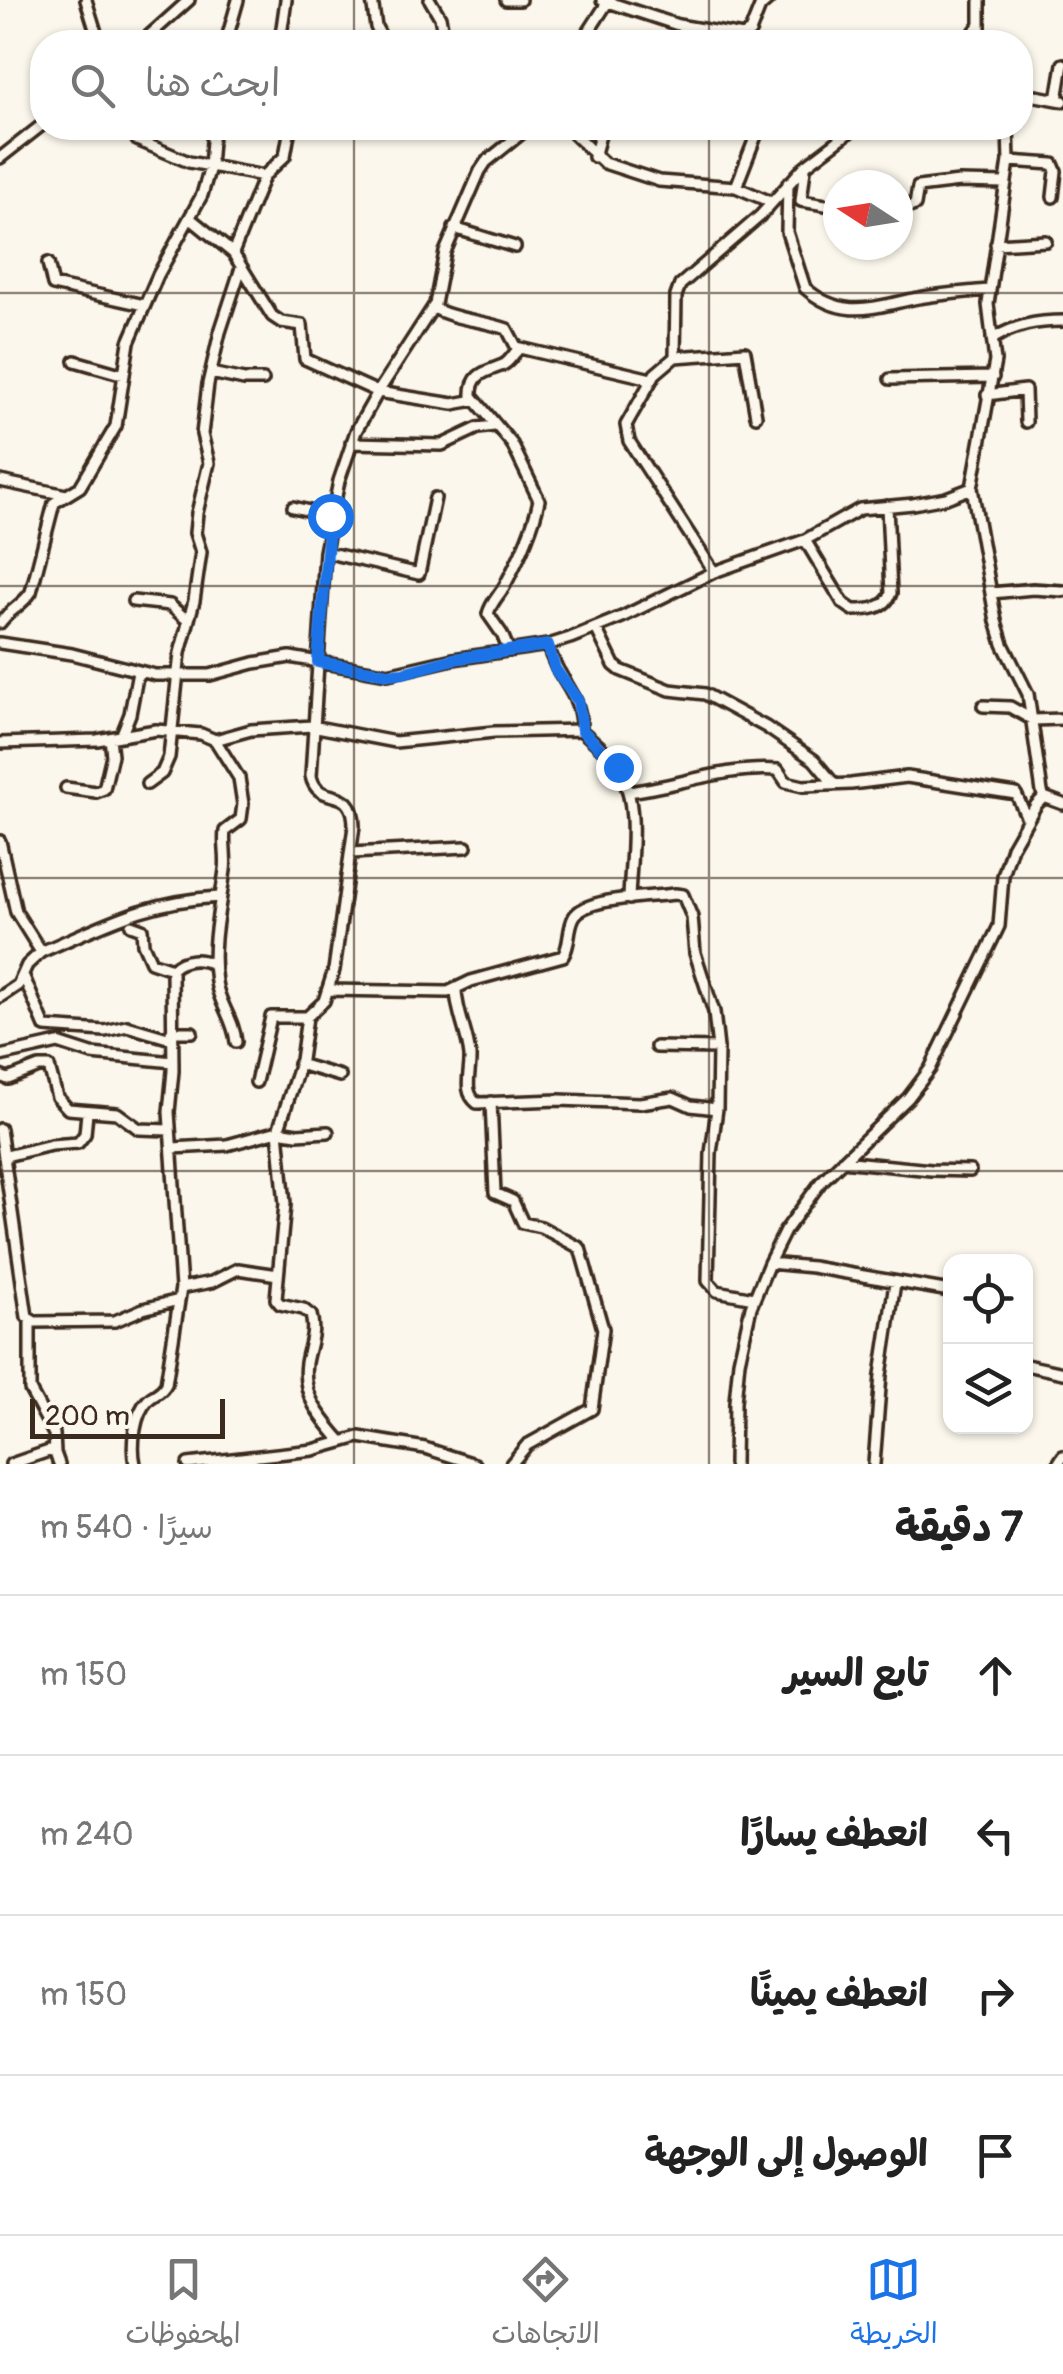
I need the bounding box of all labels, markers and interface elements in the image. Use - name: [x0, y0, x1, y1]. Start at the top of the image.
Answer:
- search box: [30, 30, 1033, 140]
- icon: search: [65, 58, 120, 113]
- text: ابحث هنا: [145, 60, 280, 108]
- north arrow: [823, 170, 913, 260]
- route start: [308, 494, 354, 540]
- route end: [596, 745, 642, 791]
- map controls: [943, 1254, 1033, 1434]
- button: locate: [943, 1254, 1033, 1344]
- button: layers: [943, 1344, 1033, 1434]
- scale bar: [30, 1394, 225, 1438]
- text: 200 m: [45, 1399, 130, 1434]
- text: 7 دقيقة: [895, 1502, 1023, 1554]
- text: سيرًا · 540 m: [40, 1508, 213, 1548]
- icon: ahead: [968, 1648, 1023, 1703]
- text: تابع السير: [784, 1650, 928, 1698]
- text: 150 m: [40, 1655, 127, 1695]
- icon: left: [968, 1808, 1023, 1863]
- text: انعطف يسارًا: [740, 1810, 928, 1858]
- text: 240 m: [40, 1815, 134, 1855]
- icon: right: [968, 1968, 1023, 2023]
- text: انعطف يمينًا: [750, 1970, 928, 2018]
- text: 150 m: [40, 1975, 127, 2015]
- icon: arrive: [968, 2128, 1023, 2183]
- text: الوصول إلى الوجهة: [644, 2130, 928, 2178]
- tab: المحفوظات: [125, 2252, 241, 2358]
- tab: الاتجاهات: [491, 2252, 600, 2358]
- tab: الخريطة: [850, 2252, 938, 2358]

